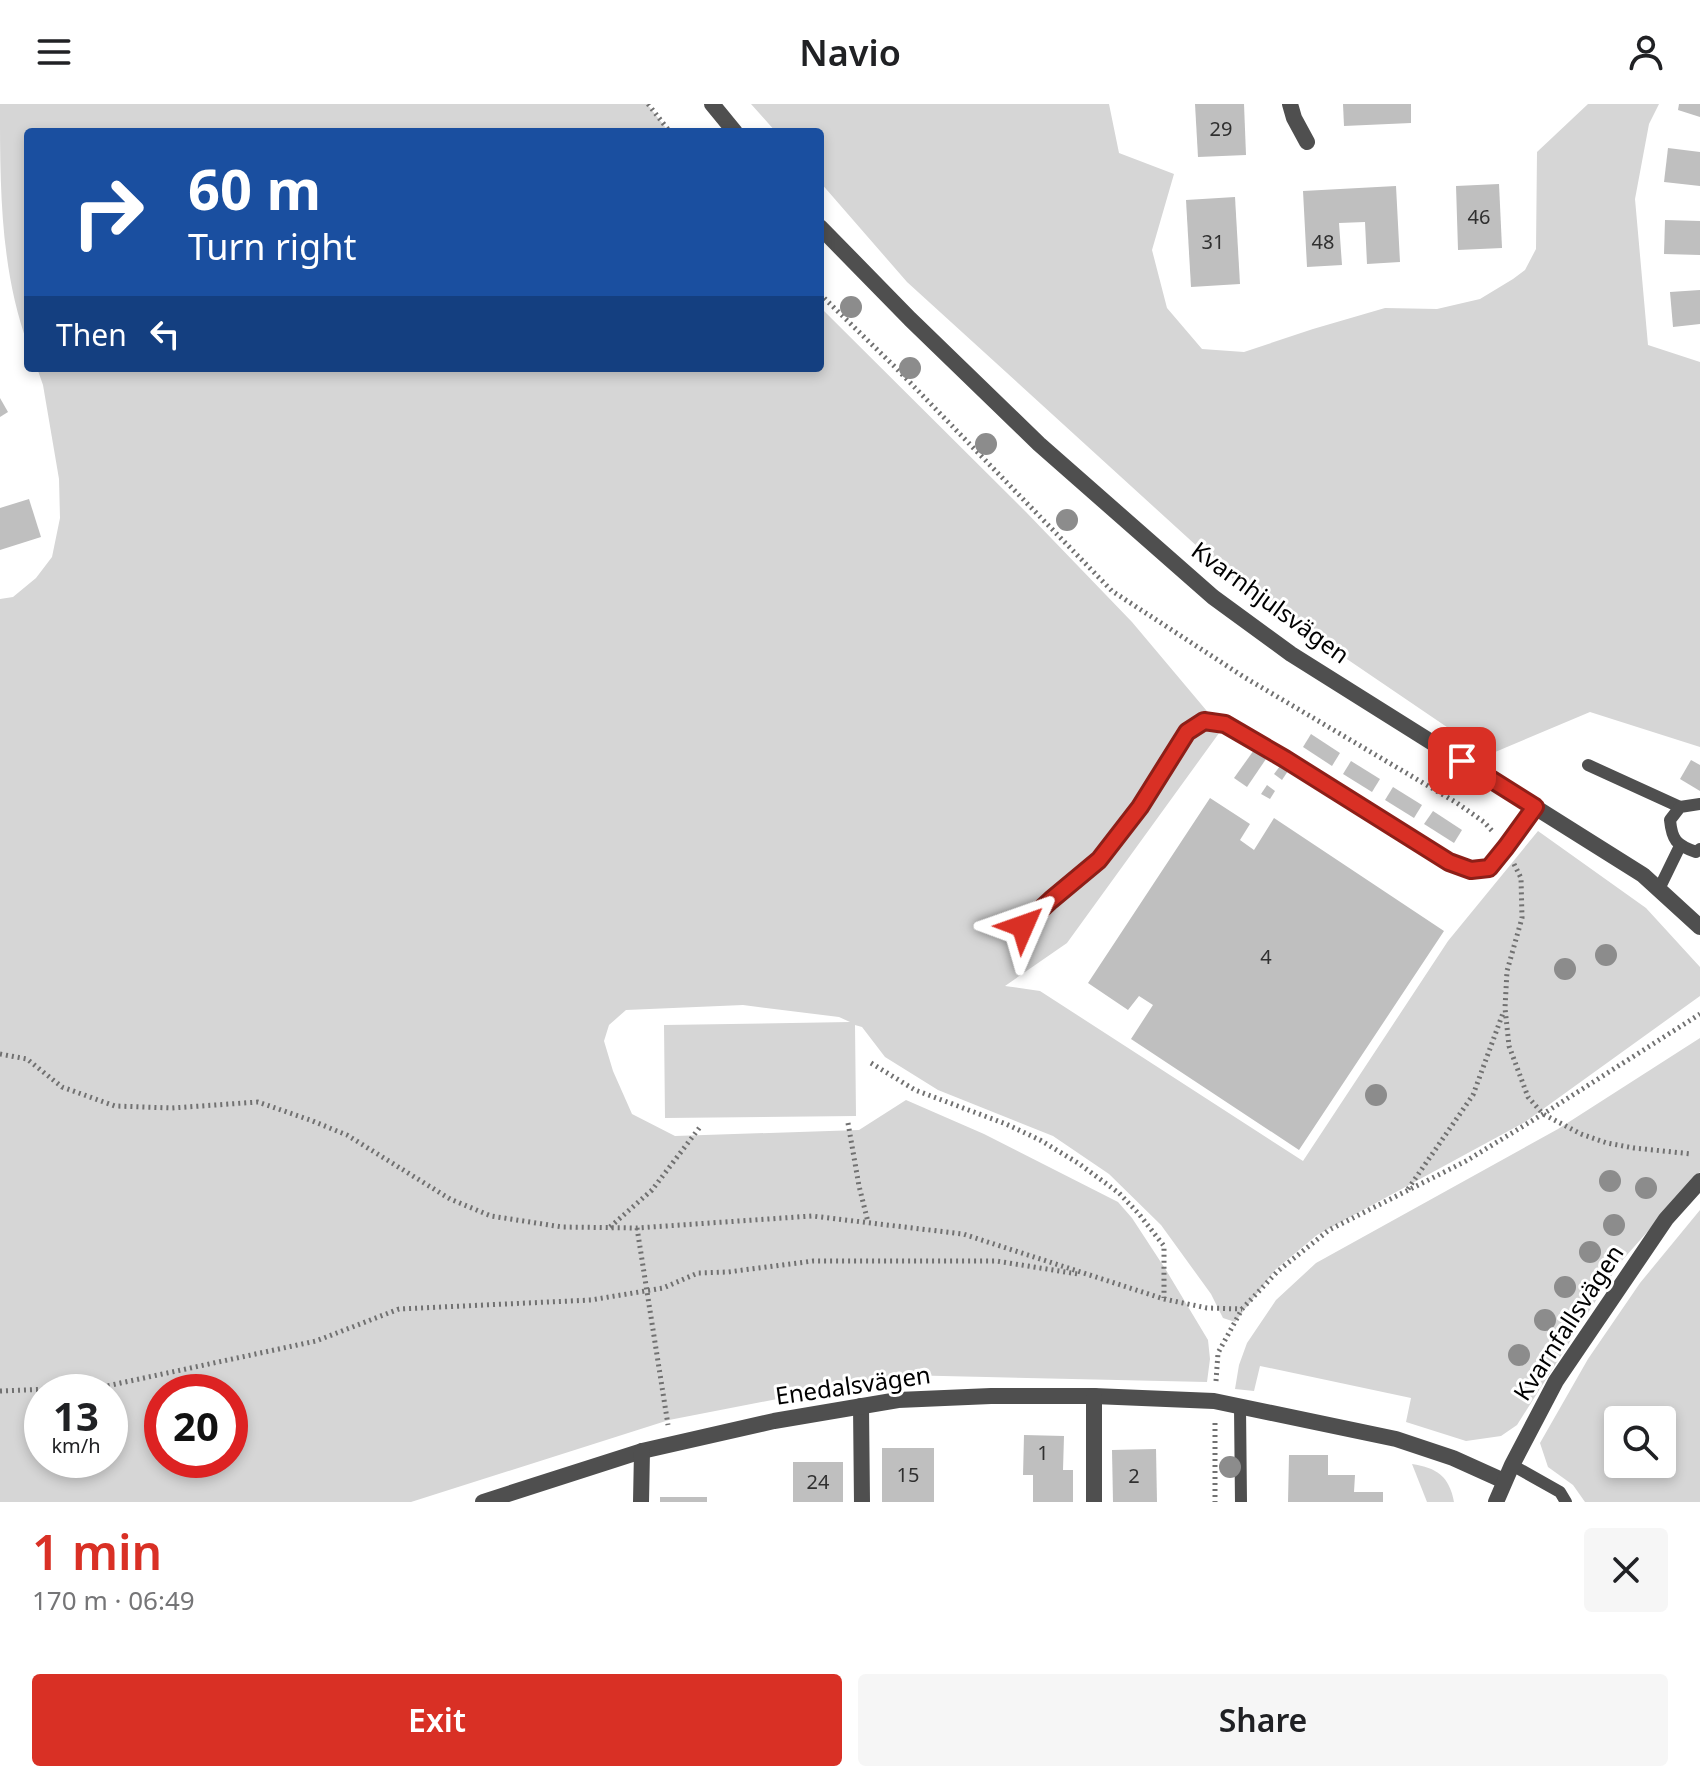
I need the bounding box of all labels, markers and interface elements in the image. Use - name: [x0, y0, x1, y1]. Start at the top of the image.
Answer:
- text: Navio: [799, 28, 901, 77]
- icon: menu: [32, 30, 76, 74]
- icon: person: [1624, 30, 1668, 74]
- house number: 29: [1210, 115, 1232, 142]
- text: 60 m: [188, 150, 321, 226]
- icon: right: [56, 160, 160, 264]
- house number: 46: [1468, 203, 1490, 230]
- text: Turn right: [188, 222, 356, 271]
- house number: 31: [1202, 228, 1224, 255]
- house number: 48: [1312, 228, 1334, 255]
- icon: left: [143, 312, 187, 356]
- text: Then: [56, 314, 127, 355]
- street label: Kvarnhjulsvägen: [1185, 533, 1356, 670]
- pin: [1428, 727, 1496, 795]
- icon: arrive: [1440, 739, 1484, 783]
- position arrow: [981, 884, 1065, 968]
- house number: 4: [1260, 943, 1272, 970]
- street label: Kvarnfallsvägen: [1505, 1238, 1630, 1406]
- street label: Enedalsvägen: [773, 1357, 933, 1412]
- speed limit sign: 20: [144, 1374, 248, 1478]
- text: 13: [53, 1388, 99, 1443]
- map controls: [1604, 1406, 1676, 1478]
- button: search: [1604, 1406, 1676, 1478]
- text: km/h: [51, 1432, 101, 1459]
- house number: 1: [1037, 1439, 1049, 1466]
- house number: 15: [897, 1461, 919, 1488]
- house number: 2: [1128, 1462, 1140, 1489]
- house number: 24: [807, 1468, 830, 1495]
- text: 1 min: [32, 1519, 162, 1584]
- button: close: [1584, 1528, 1668, 1612]
- text: 170 m · 06:49: [32, 1582, 195, 1618]
- button: Exit: [32, 1674, 842, 1766]
- button: Share: [858, 1674, 1668, 1766]

